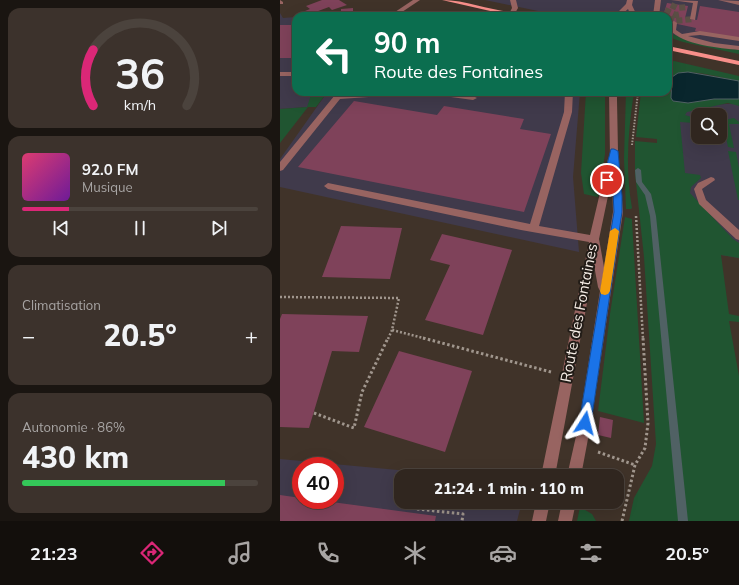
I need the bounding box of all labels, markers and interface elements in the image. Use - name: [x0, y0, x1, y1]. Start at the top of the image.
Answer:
- text: 90 m: [374, 25, 440, 60]
- icon: left: [308, 28, 360, 80]
- text: 36: [115, 47, 165, 99]
- text: Route des Fontaines: [374, 60, 543, 83]
- text: km/h: [124, 96, 156, 114]
- map controls: [691, 108, 727, 144]
- button: search: [691, 108, 727, 144]
- text: 92.0 FM: [82, 160, 138, 179]
- pin: [590, 163, 624, 197]
- icon: arrive: [596, 169, 618, 191]
- text: Musique: [82, 179, 133, 195]
- icon: previous: [50, 217, 72, 239]
- icon: pause: [129, 217, 151, 239]
- icon: next: [208, 217, 230, 239]
- street label: Route des Fontaines: [556, 242, 601, 384]
- text: Climatisation: [22, 297, 101, 313]
- text: 20.5°: [103, 316, 177, 354]
- text: −: [22, 322, 35, 350]
- text: +: [245, 322, 258, 350]
- position arrow: [564, 402, 606, 444]
- text: Autonomie · 86%: [22, 419, 125, 435]
- text: 430 km: [22, 438, 129, 476]
- speed limit sign: 40: [292, 457, 344, 509]
- text: 21:24 · 1 min · 110 m: [434, 479, 584, 498]
- icon: directions: [138, 539, 166, 567]
- icon: music: [226, 539, 254, 567]
- icon: phone: [314, 539, 342, 567]
- icon: climate: [401, 539, 429, 567]
- icon: car: [489, 539, 517, 567]
- icon: filters: [577, 539, 605, 567]
- text: 21:23: [30, 542, 78, 565]
- text: 20.5°: [665, 542, 709, 565]

